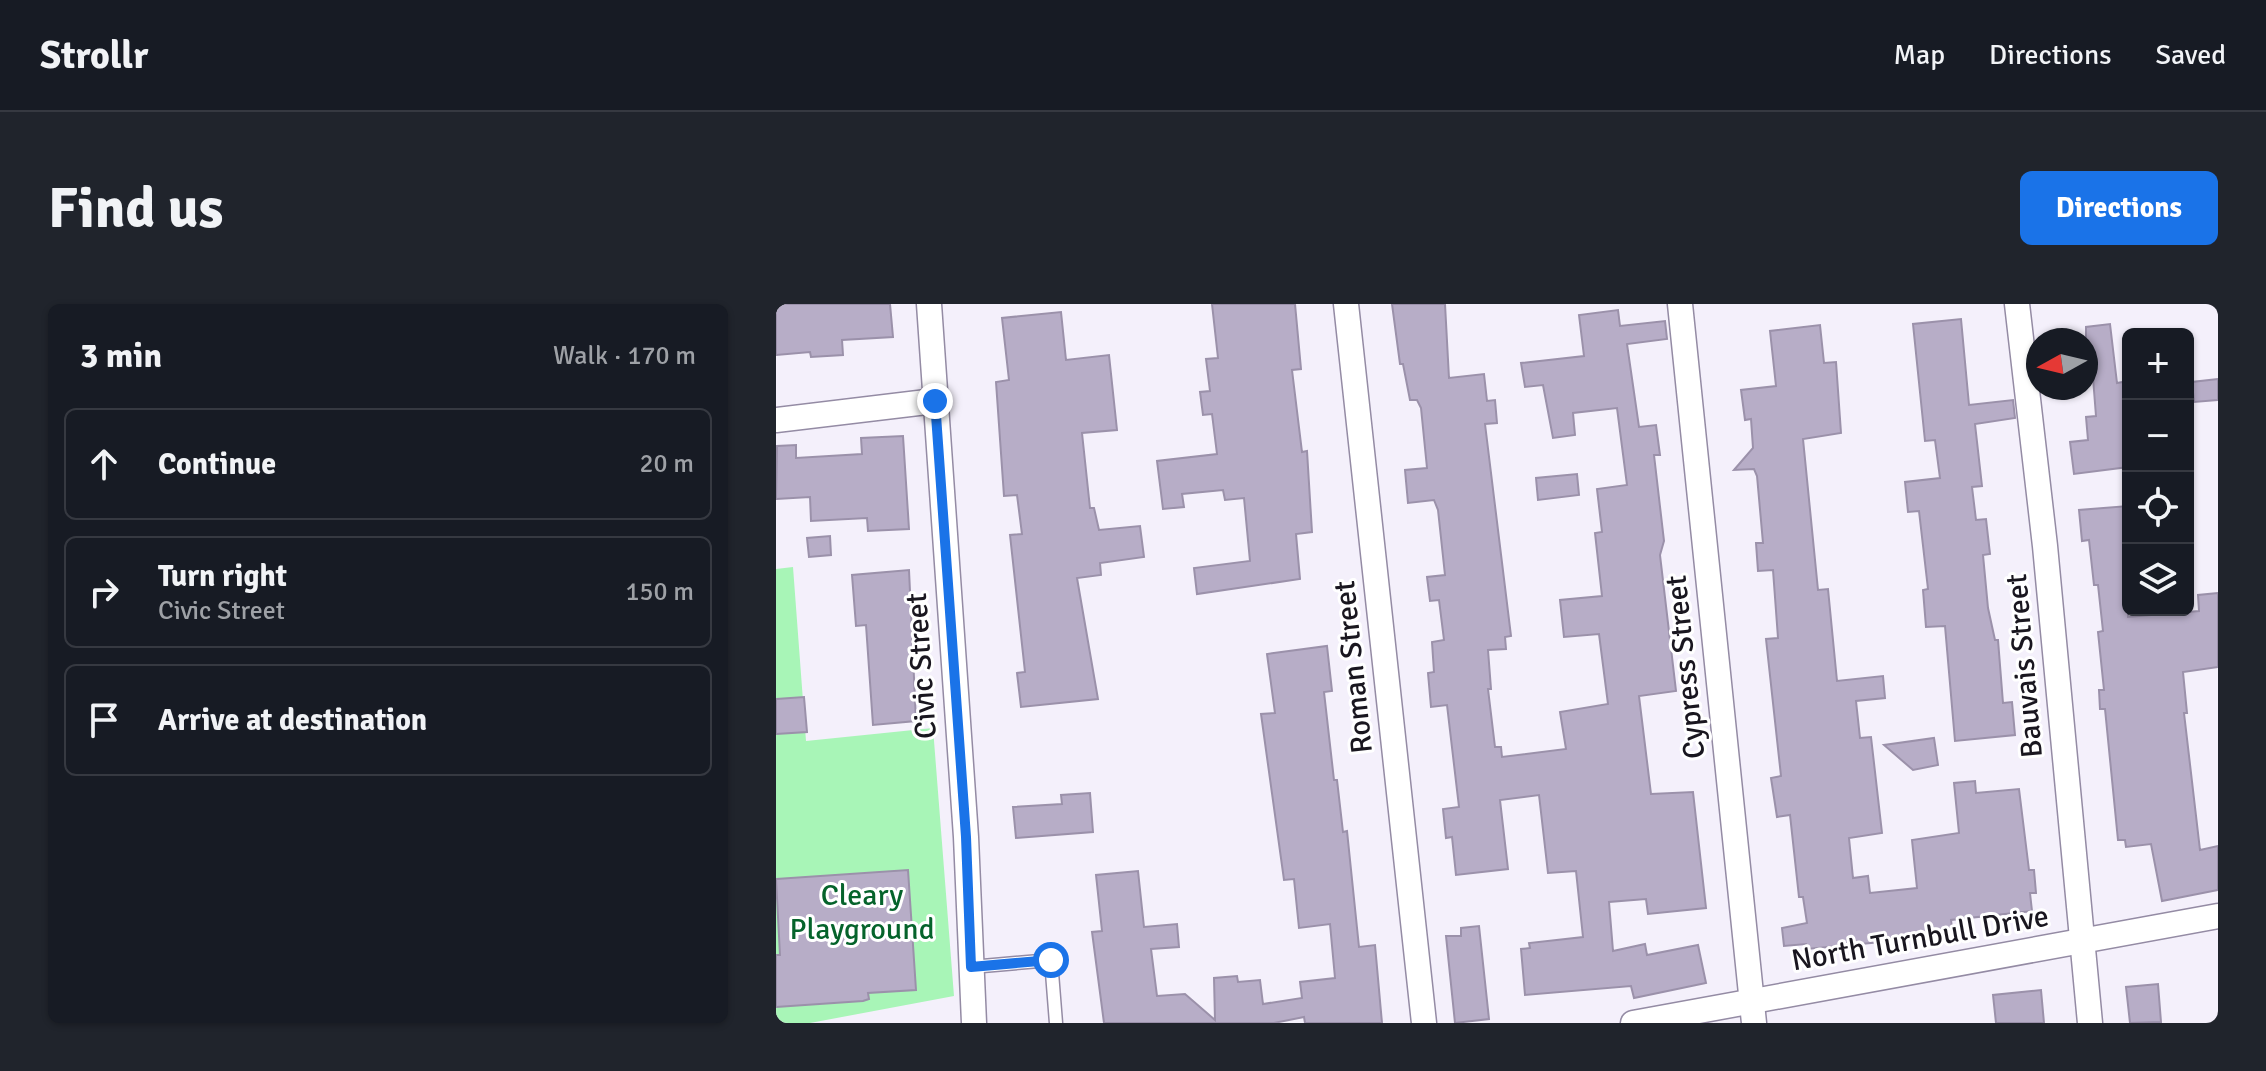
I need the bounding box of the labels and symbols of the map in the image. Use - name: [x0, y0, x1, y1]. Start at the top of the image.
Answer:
- north arrow: [2026, 328, 2098, 400]
- route end: [917, 383, 953, 419]
- street label: Bauvais Street: [1998, 572, 2051, 760]
- street label: Cypress Street: [1657, 573, 1714, 761]
- street label: Roman Street: [1326, 579, 1381, 755]
- street label: Civic Street: [898, 592, 945, 740]
- park label: Cleary Playground: [789, 877, 935, 948]
- street label: North Turnbull Drive: [1789, 898, 2052, 979]
- route start: [1033, 942, 1069, 978]

